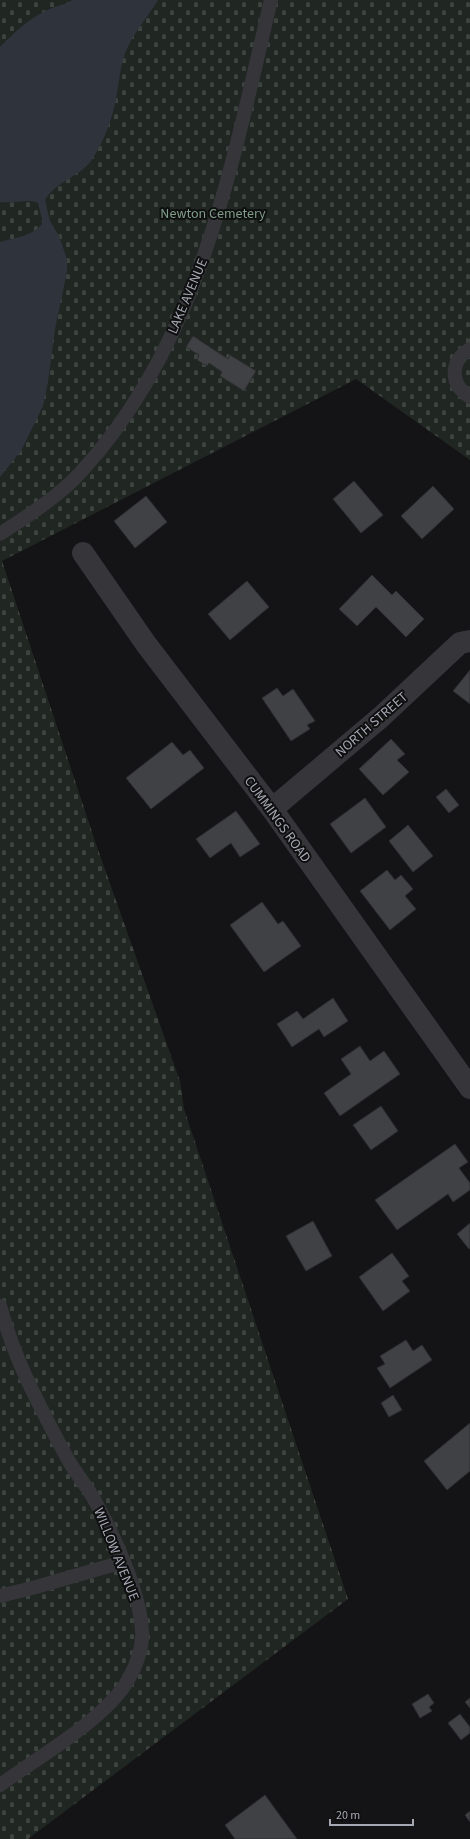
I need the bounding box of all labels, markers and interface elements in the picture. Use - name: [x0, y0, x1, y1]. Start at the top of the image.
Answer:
- park label: Newton Cemetery: [160, 204, 266, 224]
- street label: LAKE AVENUE: [163, 256, 213, 337]
- street label: NORTH STREET: [331, 687, 413, 762]
- street label: CUMMINGS ROAD: [239, 772, 315, 867]
- street label: WILLOW AVENUE: [88, 1505, 144, 1604]
- scale bar: [330, 1801, 413, 1827]
- text: 20 m: [336, 1807, 360, 1824]

